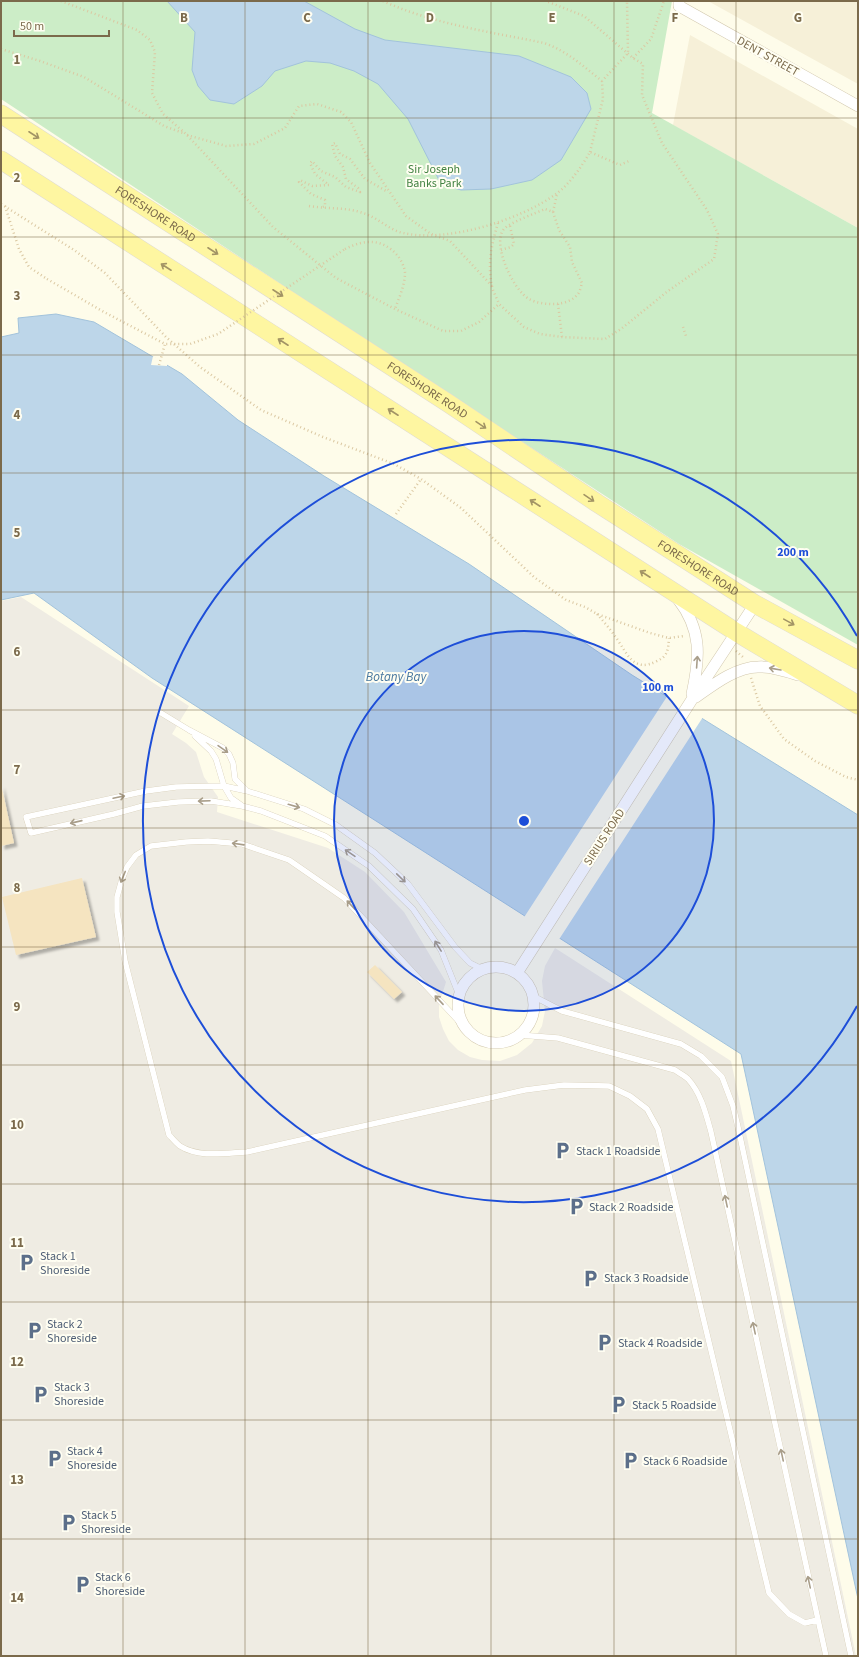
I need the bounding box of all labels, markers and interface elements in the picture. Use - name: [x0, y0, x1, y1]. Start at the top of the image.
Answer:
- text: B: [180, 9, 188, 27]
- text: C: [303, 9, 311, 27]
- text: D: [426, 9, 434, 27]
- text: E: [548, 9, 556, 27]
- text: F: [672, 9, 679, 27]
- text: G: [794, 9, 802, 27]
- scale bar: [14, 12, 109, 38]
- text: 50 m: [20, 18, 44, 35]
- street label: DENT STREET: [734, 32, 802, 81]
- text: 1: [14, 51, 21, 69]
- one-way arrow: [28, 131, 40, 139]
- park label: Sir Joseph Banks Park: [406, 161, 462, 192]
- text: 2: [14, 169, 21, 187]
- street label: FORESHORE ROAD: [111, 182, 199, 247]
- one-way arrow: [207, 247, 218, 255]
- one-way arrow: [161, 263, 172, 271]
- text: 3: [14, 287, 21, 305]
- one-way arrow: [272, 289, 283, 297]
- one-way arrow: [278, 338, 289, 346]
- street label: FORESHORE ROAD: [384, 358, 471, 423]
- text: 4: [14, 406, 21, 424]
- one-way arrow: [388, 408, 399, 416]
- one-way arrow: [475, 421, 486, 429]
- one-way arrow: [583, 494, 594, 502]
- one-way arrow: [529, 499, 541, 507]
- text: 5: [14, 524, 21, 542]
- street label: FORESHORE ROAD: [654, 536, 742, 600]
- text: 200 m: [777, 544, 809, 561]
- one-way arrow: [639, 569, 650, 578]
- one-way arrow: [783, 619, 795, 627]
- text: 6: [14, 643, 21, 661]
- one-way arrow: [693, 656, 700, 669]
- one-way arrow: [769, 665, 782, 673]
- water label: Botany Bay: [366, 668, 427, 686]
- text: 100 m: [642, 679, 674, 696]
- one-way arrow: [217, 745, 228, 753]
- text: 7: [14, 761, 21, 779]
- one-way arrow: [113, 793, 126, 801]
- one-way arrow: [198, 797, 211, 805]
- one-way arrow: [287, 803, 300, 810]
- street label: SIRIUS ROAD: [580, 806, 629, 869]
- centre of rings: [517, 814, 531, 828]
- one-way arrow: [70, 819, 83, 827]
- one-way arrow: [232, 840, 245, 848]
- one-way arrow: [344, 848, 355, 857]
- one-way arrow: [119, 870, 127, 882]
- one-way arrow: [396, 873, 406, 883]
- text: 8: [14, 879, 21, 897]
- one-way arrow: [346, 900, 355, 910]
- one-way arrow: [433, 940, 441, 952]
- one-way arrow: [434, 995, 444, 1005]
- text: 9: [14, 998, 21, 1016]
- text: 10: [10, 1116, 24, 1134]
- parking icon: Stack 1 Roadside: [553, 1141, 573, 1161]
- place label: Stack 1 Roadside: [576, 1143, 661, 1160]
- one-way arrow: [722, 1195, 730, 1208]
- parking icon: Stack 2 Roadside: [566, 1197, 586, 1217]
- place label: Stack 2 Roadside: [589, 1199, 674, 1216]
- text: 11: [10, 1234, 24, 1252]
- place label: Stack 1 Shoreside: [40, 1248, 90, 1279]
- parking icon: Stack 1 Shoreside: [17, 1253, 37, 1273]
- parking icon: Stack 3 Roadside: [581, 1268, 601, 1288]
- place label: Stack 3 Roadside: [604, 1270, 689, 1287]
- place label: Stack 2 Shoreside: [47, 1316, 97, 1347]
- parking icon: Stack 2 Shoreside: [24, 1321, 44, 1341]
- one-way arrow: [749, 1322, 757, 1335]
- parking icon: Stack 4 Roadside: [595, 1333, 615, 1353]
- place label: Stack 4 Roadside: [618, 1335, 703, 1352]
- text: 12: [10, 1353, 24, 1371]
- place label: Stack 3 Shoreside: [54, 1379, 104, 1410]
- parking icon: Stack 3 Shoreside: [31, 1384, 51, 1404]
- parking icon: Stack 5 Roadside: [609, 1395, 629, 1415]
- place label: Stack 5 Roadside: [632, 1397, 717, 1414]
- place label: Stack 4 Shoreside: [67, 1443, 117, 1474]
- parking icon: Stack 4 Shoreside: [44, 1448, 64, 1468]
- one-way arrow: [777, 1449, 785, 1462]
- parking icon: Stack 6 Roadside: [620, 1451, 640, 1471]
- place label: Stack 6 Roadside: [643, 1453, 728, 1470]
- text: 13: [10, 1471, 24, 1489]
- place label: Stack 5 Shoreside: [81, 1507, 131, 1538]
- parking icon: Stack 5 Shoreside: [58, 1512, 78, 1532]
- place label: Stack 6 Shoreside: [95, 1569, 145, 1600]
- parking icon: Stack 6 Shoreside: [72, 1574, 92, 1594]
- one-way arrow: [805, 1576, 813, 1589]
- text: 14: [10, 1589, 24, 1607]

